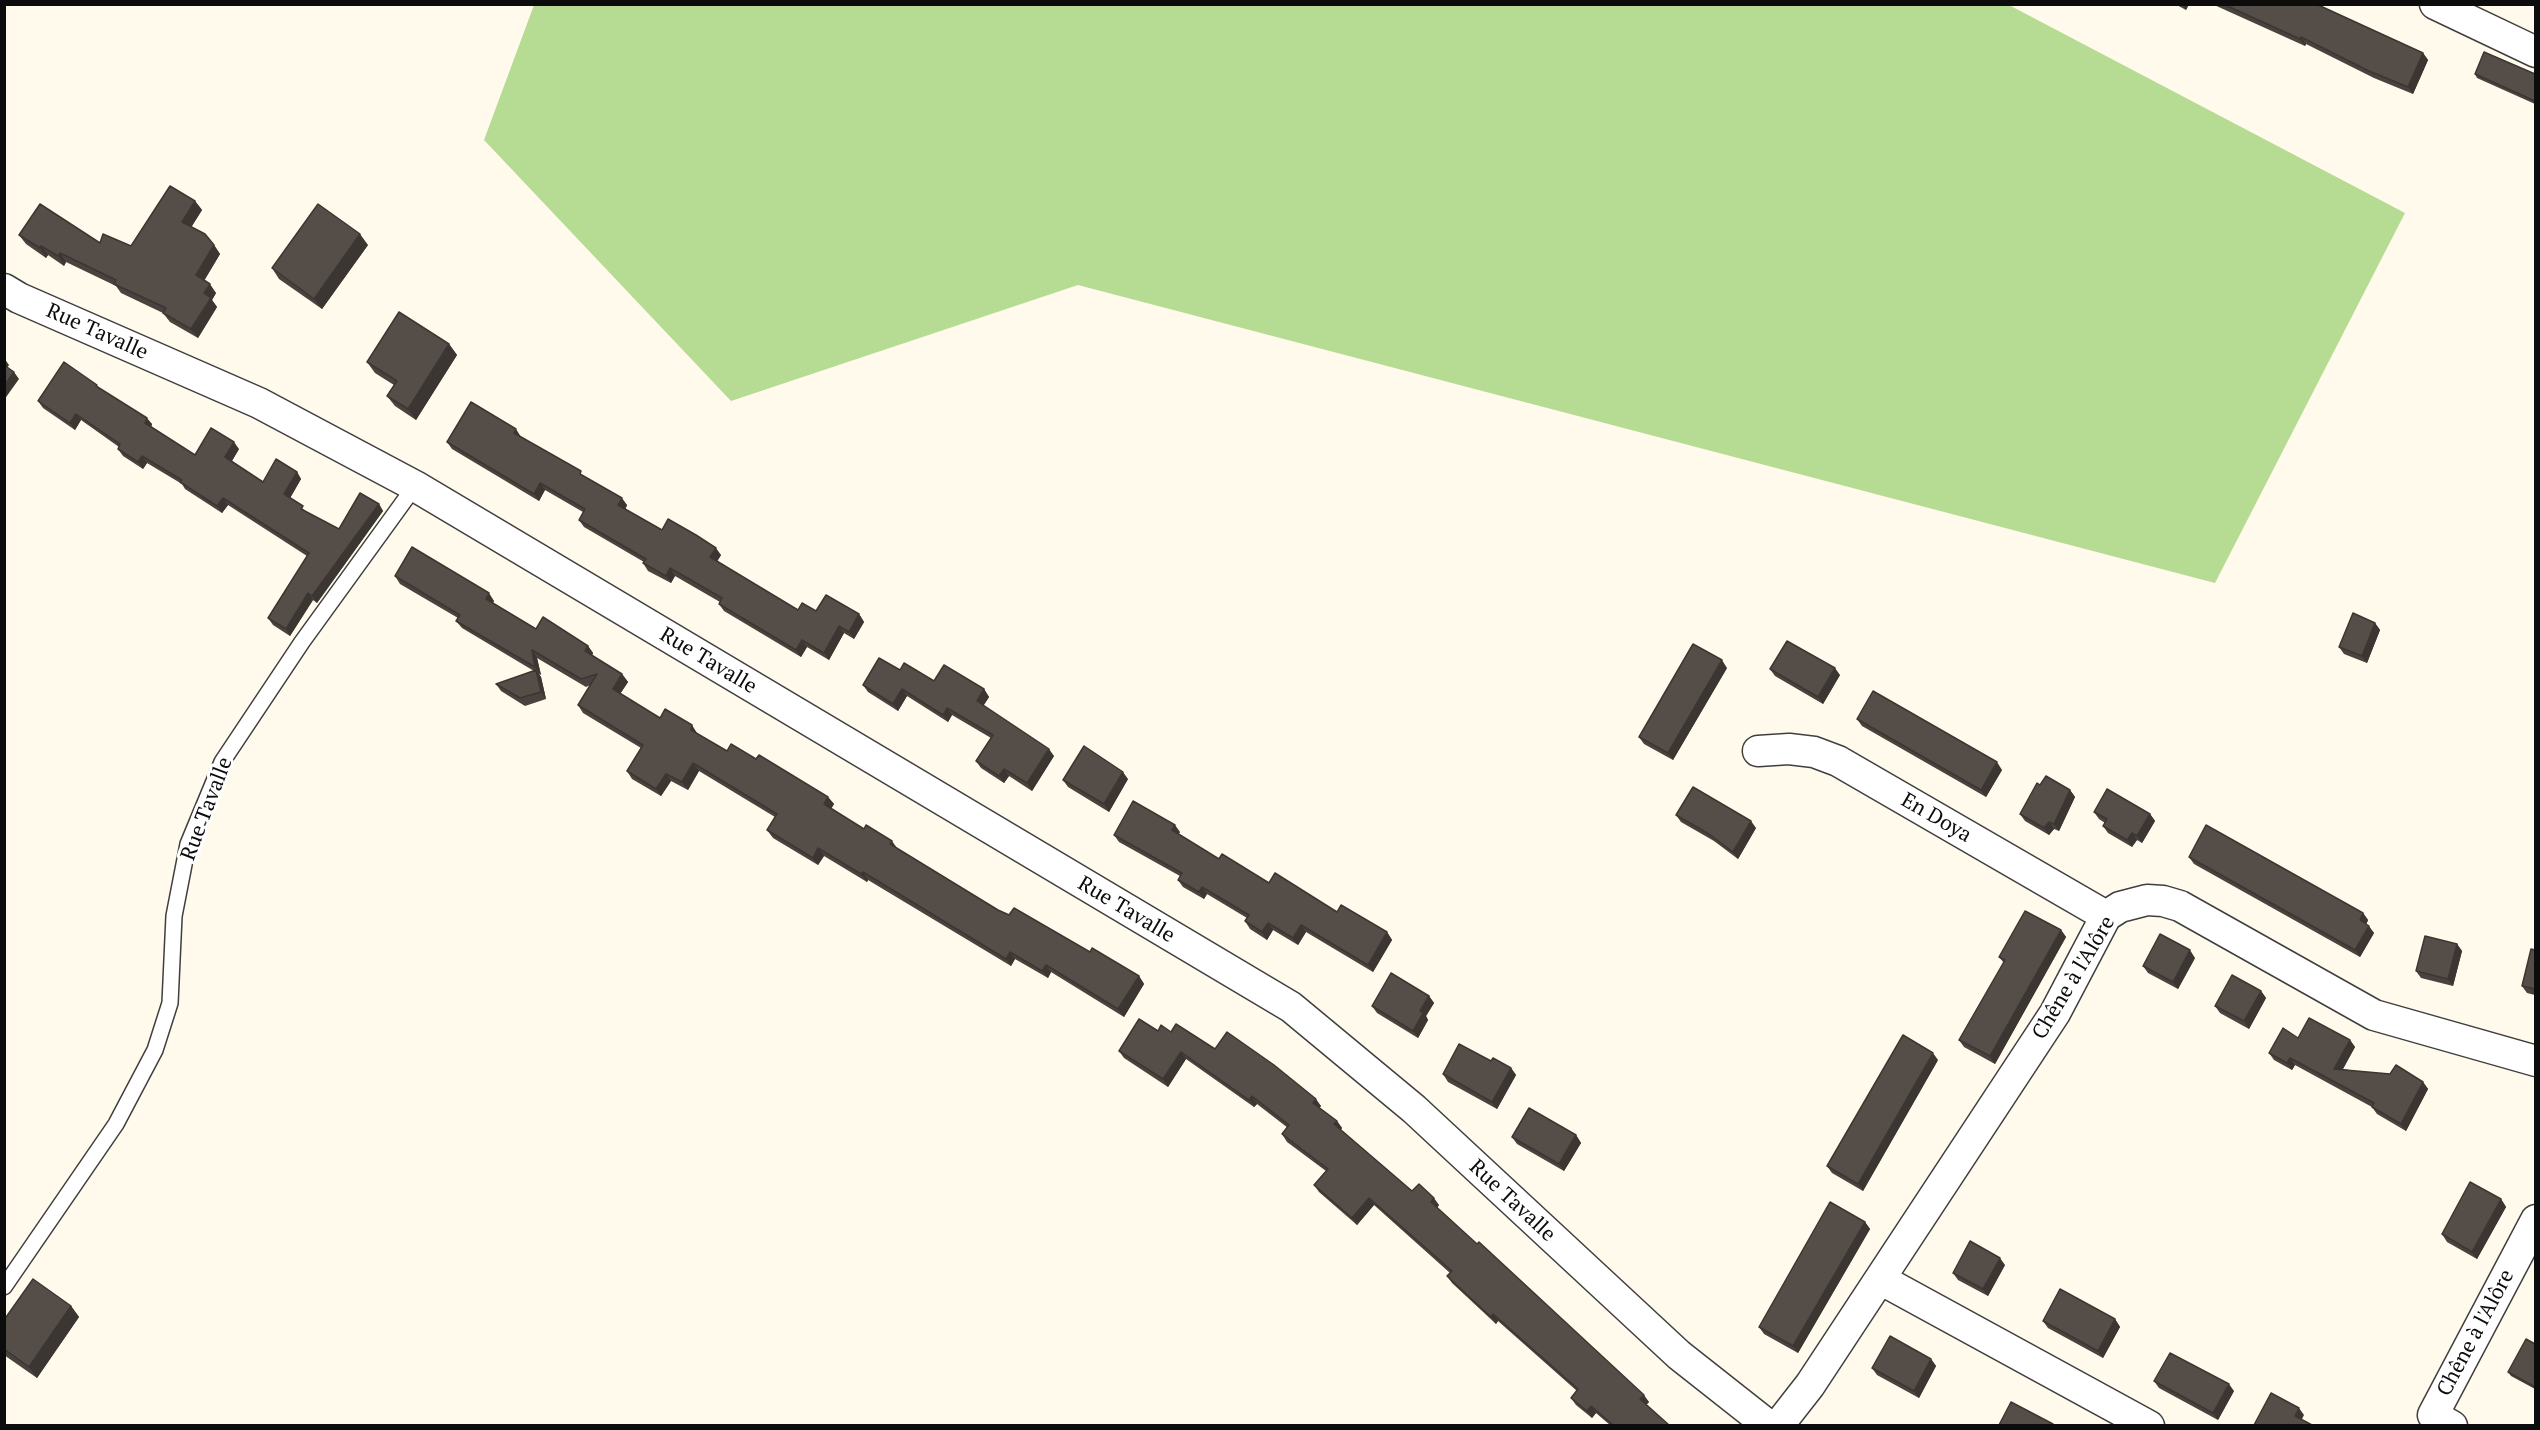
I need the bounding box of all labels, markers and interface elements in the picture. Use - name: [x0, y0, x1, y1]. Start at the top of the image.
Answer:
- street label: Rue Tavalle: [42, 298, 152, 366]
- street label: Rue Tavalle: [655, 622, 761, 700]
- street label: Rue Tavalle: [176, 754, 238, 864]
- street label: En Doya: [1896, 788, 1976, 848]
- street label: Rue Tavalle: [1073, 871, 1179, 949]
- street label: Chêne à l'Alôre: [2027, 912, 2121, 1044]
- street label: Rue Tavalle: [1464, 1155, 1560, 1247]
- street label: Chêne à l'Alôre: [2432, 1265, 2520, 1401]

